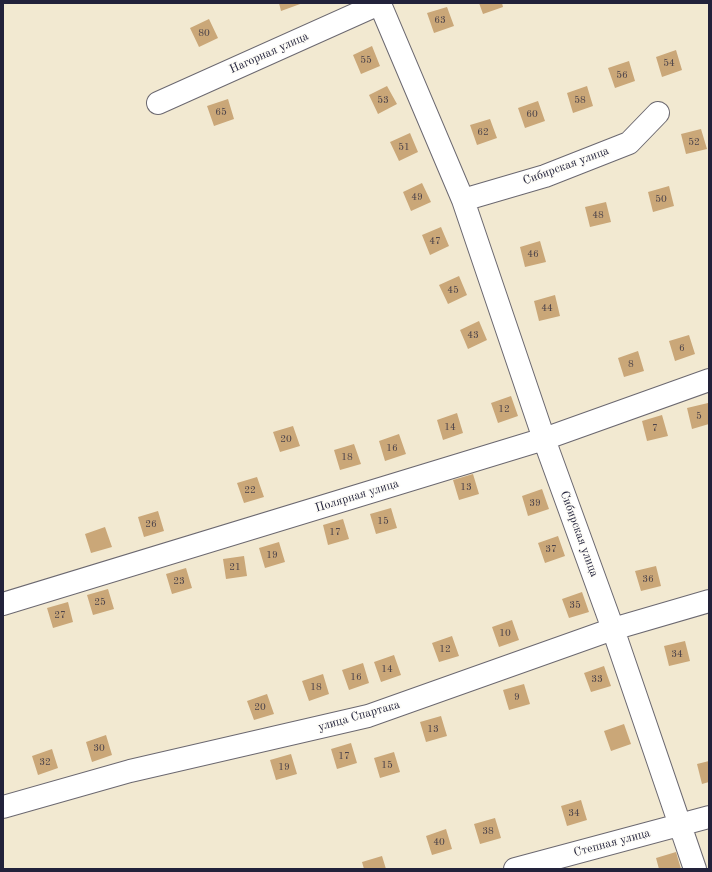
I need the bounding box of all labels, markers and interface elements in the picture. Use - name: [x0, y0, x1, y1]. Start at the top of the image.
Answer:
- house number: 63: [434, 14, 446, 26]
- house number: 80: [198, 27, 210, 39]
- street label: Нагорная улица: [227, 29, 311, 77]
- house number: 55: [360, 54, 372, 66]
- house number: 54: [663, 57, 675, 69]
- house number: 56: [616, 69, 628, 81]
- house number: 53: [377, 94, 389, 106]
- house number: 58: [574, 94, 586, 106]
- house number: 65: [215, 106, 227, 118]
- house number: 60: [526, 108, 538, 120]
- house number: 62: [477, 126, 489, 138]
- house number: 52: [688, 136, 700, 148]
- house number: 51: [398, 141, 410, 153]
- street label: Сибирская улица: [521, 144, 611, 188]
- house number: 49: [411, 191, 423, 203]
- house number: 50: [655, 193, 667, 205]
- house number: 48: [592, 209, 604, 221]
- house number: 47: [429, 235, 441, 247]
- house number: 46: [527, 248, 539, 260]
- house number: 45: [447, 284, 459, 296]
- house number: 44: [541, 302, 553, 314]
- house number: 43: [467, 329, 479, 341]
- house number: 6: [679, 342, 685, 354]
- house number: 8: [628, 358, 634, 370]
- house number: 12: [498, 403, 510, 415]
- house number: 5: [696, 410, 702, 422]
- house number: 14: [444, 421, 456, 433]
- house number: 7: [652, 422, 658, 434]
- house number: 20: [280, 433, 292, 445]
- house number: 16: [386, 442, 398, 454]
- house number: 18: [341, 451, 353, 463]
- street label: Полярная улица: [313, 476, 401, 516]
- house number: 13: [460, 481, 472, 493]
- house number: 22: [244, 484, 256, 496]
- street label: Сибирская улица: [557, 489, 601, 579]
- house number: 39: [529, 497, 541, 509]
- house number: 15: [377, 515, 389, 527]
- house number: 26: [145, 518, 157, 530]
- house number: 17: [329, 526, 341, 538]
- house number: 37: [545, 543, 557, 555]
- house number: 19: [266, 549, 278, 561]
- house number: 21: [229, 561, 241, 573]
- house number: 36: [642, 573, 654, 585]
- house number: 23: [173, 575, 185, 587]
- house number: 25: [94, 596, 106, 608]
- house number: 35: [569, 599, 581, 611]
- house number: 27: [54, 609, 66, 621]
- house number: 10: [499, 627, 511, 639]
- house number: 12: [439, 643, 451, 655]
- house number: 34: [671, 648, 683, 660]
- house number: 14: [381, 663, 393, 675]
- house number: 16: [350, 671, 362, 683]
- house number: 33: [591, 673, 603, 685]
- house number: 18: [310, 681, 322, 693]
- house number: 9: [514, 691, 520, 703]
- street label: улица Спартака: [316, 697, 402, 735]
- house number: 20: [254, 701, 266, 713]
- house number: 13: [427, 723, 439, 735]
- house number: 30: [93, 742, 105, 754]
- house number: 17: [338, 750, 350, 762]
- house number: 32: [39, 756, 51, 768]
- house number: 15: [381, 759, 393, 771]
- house number: 19: [278, 761, 290, 773]
- house number: 34: [568, 807, 580, 819]
- house number: 38: [482, 825, 494, 837]
- street label: Степная улица: [572, 826, 652, 860]
- house number: 40: [433, 836, 445, 848]

